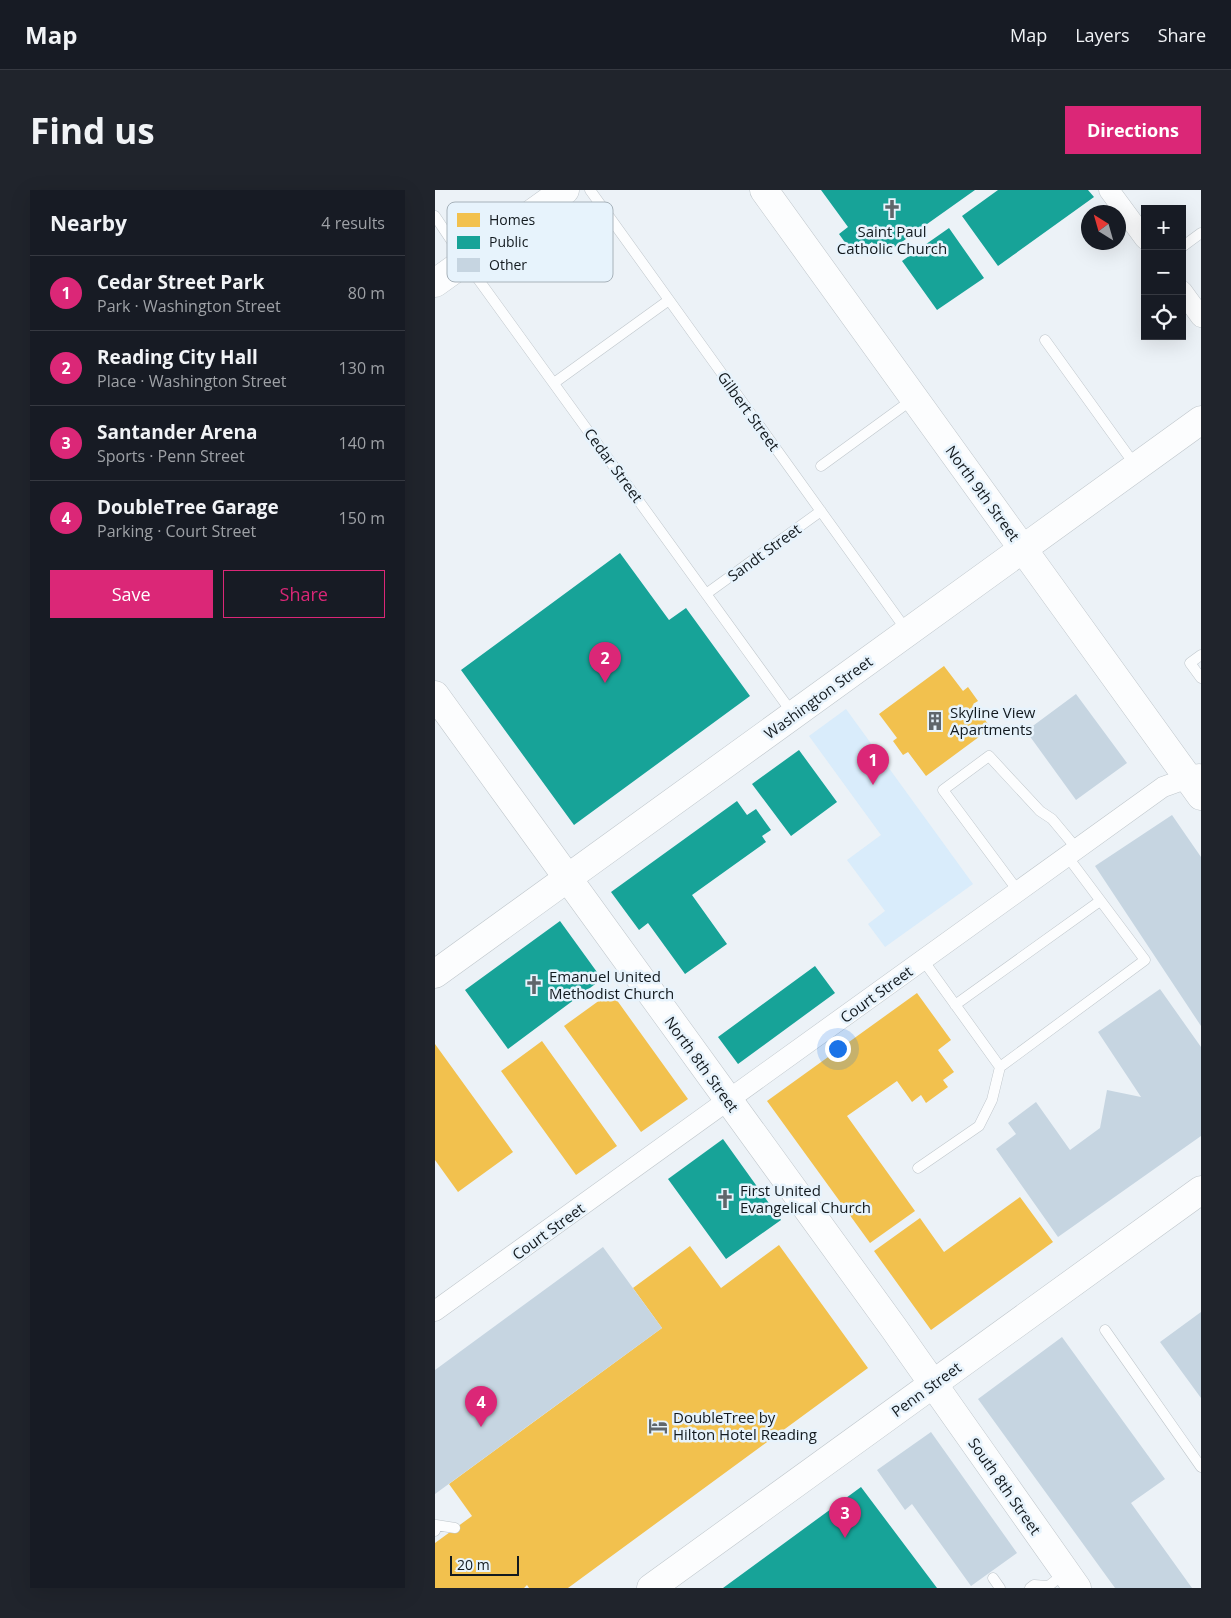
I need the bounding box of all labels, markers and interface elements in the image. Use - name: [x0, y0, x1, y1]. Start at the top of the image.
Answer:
- text: Map: [25, 18, 77, 51]
- text: Map: [1010, 23, 1047, 47]
- text: Layers: [1075, 23, 1130, 47]
- text: Share: [1158, 23, 1206, 47]
- button: Directions: [1065, 106, 1201, 154]
- text: Find us: [30, 107, 155, 154]
- church icon: Saint Paul Catholic Church: [881, 198, 903, 220]
- legend: [447, 202, 613, 282]
- north arrow: [1081, 205, 1126, 250]
- map controls: [1141, 205, 1186, 340]
- button: +: [1141, 205, 1186, 250]
- text: Nearby: [50, 209, 127, 237]
- text: Homes: [489, 210, 536, 229]
- text: 4 results: [321, 212, 385, 234]
- place label: Saint Paul Catholic Church: [837, 221, 947, 258]
- text: Public: [489, 232, 529, 251]
- button: −: [1141, 250, 1186, 295]
- text: Other: [489, 255, 527, 274]
- text: Cedar Street Park: [97, 269, 264, 295]
- text: 1: [61, 282, 71, 304]
- text: 80 m: [348, 282, 385, 304]
- text: Park · Washington Street: [97, 295, 281, 317]
- button: locate: [1141, 295, 1186, 340]
- text: Reading City Hall: [97, 344, 258, 370]
- text: 2: [61, 357, 71, 379]
- text: 130 m: [339, 357, 385, 379]
- street label: Gilbert Street: [713, 367, 785, 455]
- text: Place · Washington Street: [97, 370, 286, 392]
- text: Santander Arena: [97, 419, 257, 445]
- street label: Cedar Street: [580, 424, 648, 506]
- text: 3: [61, 432, 71, 454]
- text: 140 m: [339, 432, 385, 454]
- street label: North 9th Street: [941, 441, 1025, 545]
- text: Sports · Penn Street: [97, 445, 245, 467]
- text: DoubleTree Garage: [97, 494, 279, 520]
- text: 4: [61, 507, 71, 529]
- text: 150 m: [339, 507, 385, 529]
- street label: Sandt Street: [723, 519, 805, 585]
- text: Parking · Court Street: [97, 520, 256, 542]
- button: Save: [50, 570, 213, 618]
- button: Share: [223, 570, 385, 618]
- pin: 2: [589, 642, 621, 683]
- street label: Washington Street: [760, 651, 876, 743]
- place label: Skyline View Apartments: [950, 702, 1036, 739]
- building icon: Skyline View Apartments: [924, 710, 946, 732]
- pin: 1: [857, 744, 889, 785]
- street label: Court Street: [836, 961, 916, 1027]
- place label: Emanuel United Methodist Church: [549, 966, 674, 1003]
- church icon: Emanuel United Methodist Church: [523, 974, 545, 996]
- street label: North 8th Street: [660, 1012, 744, 1116]
- your location: [825, 1036, 851, 1062]
- place label: First United Evangelical Church: [740, 1180, 871, 1217]
- church icon: First United Evangelical Church: [714, 1188, 736, 1210]
- street label: Court Street: [508, 1198, 588, 1264]
- street label: Penn Street: [887, 1357, 965, 1421]
- pin: 4: [465, 1386, 497, 1427]
- place label: DoubleTree by Hilton Hotel Reading: [673, 1407, 817, 1444]
- hotel icon: DoubleTree by Hilton Hotel Reading: [647, 1415, 669, 1437]
- street label: South 8th Street: [964, 1434, 1046, 1538]
- pin: 3: [829, 1497, 861, 1538]
- scale bar: [450, 1553, 519, 1576]
- text: 20 m: [457, 1555, 490, 1574]

